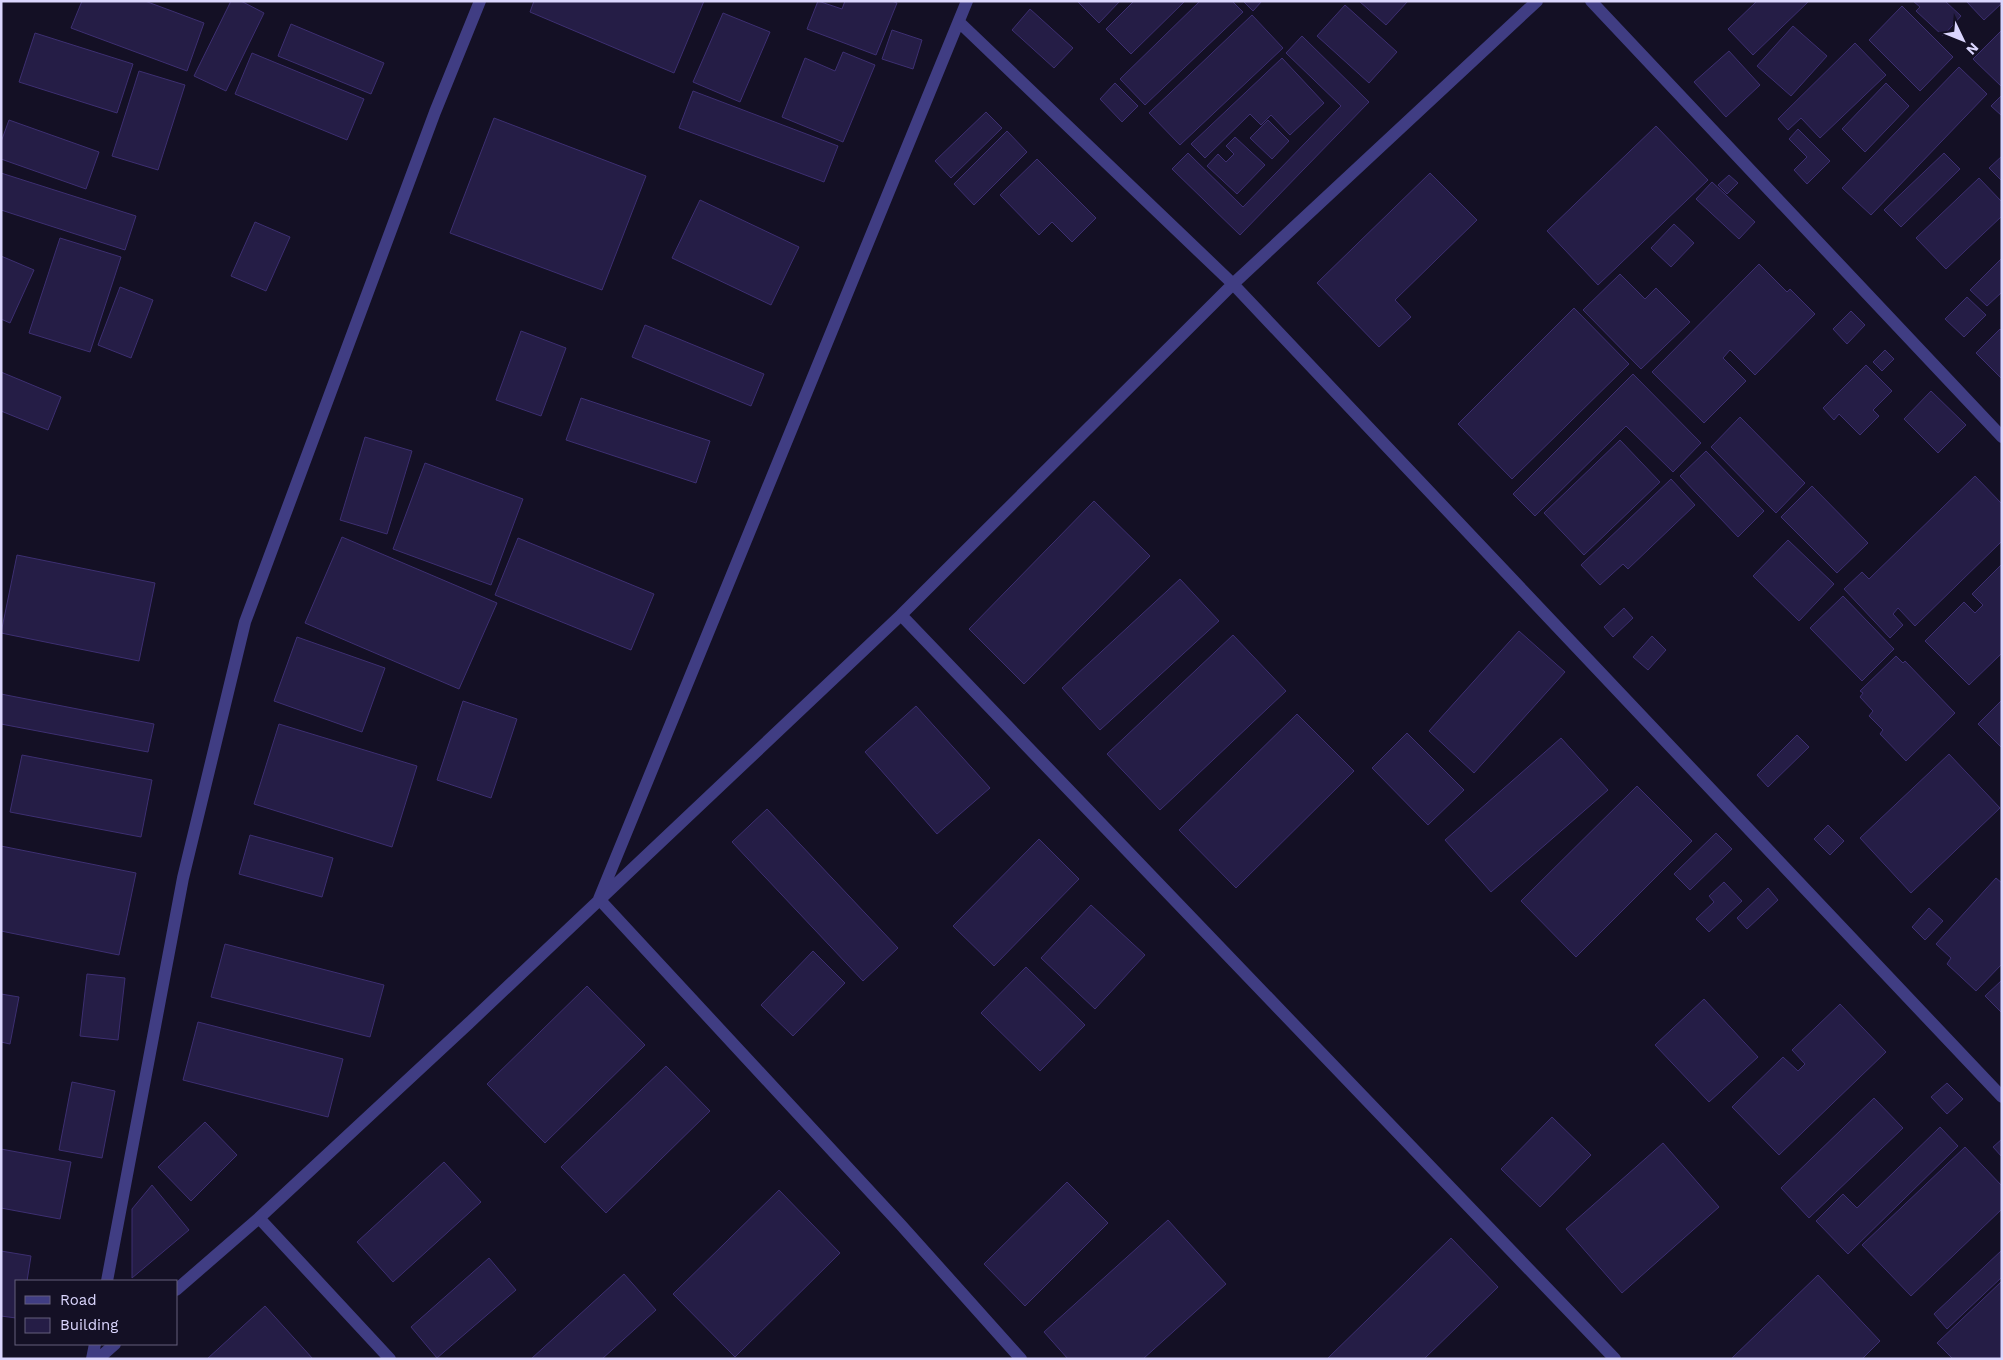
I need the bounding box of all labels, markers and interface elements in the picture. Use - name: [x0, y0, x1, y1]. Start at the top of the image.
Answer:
- north arrow: [1938, 15, 1988, 65]
- text: N: [1963, 40, 1982, 58]
- legend: [15, 1280, 178, 1345]
- text: Road: [60, 1291, 97, 1309]
- text: Building: [60, 1316, 118, 1334]

